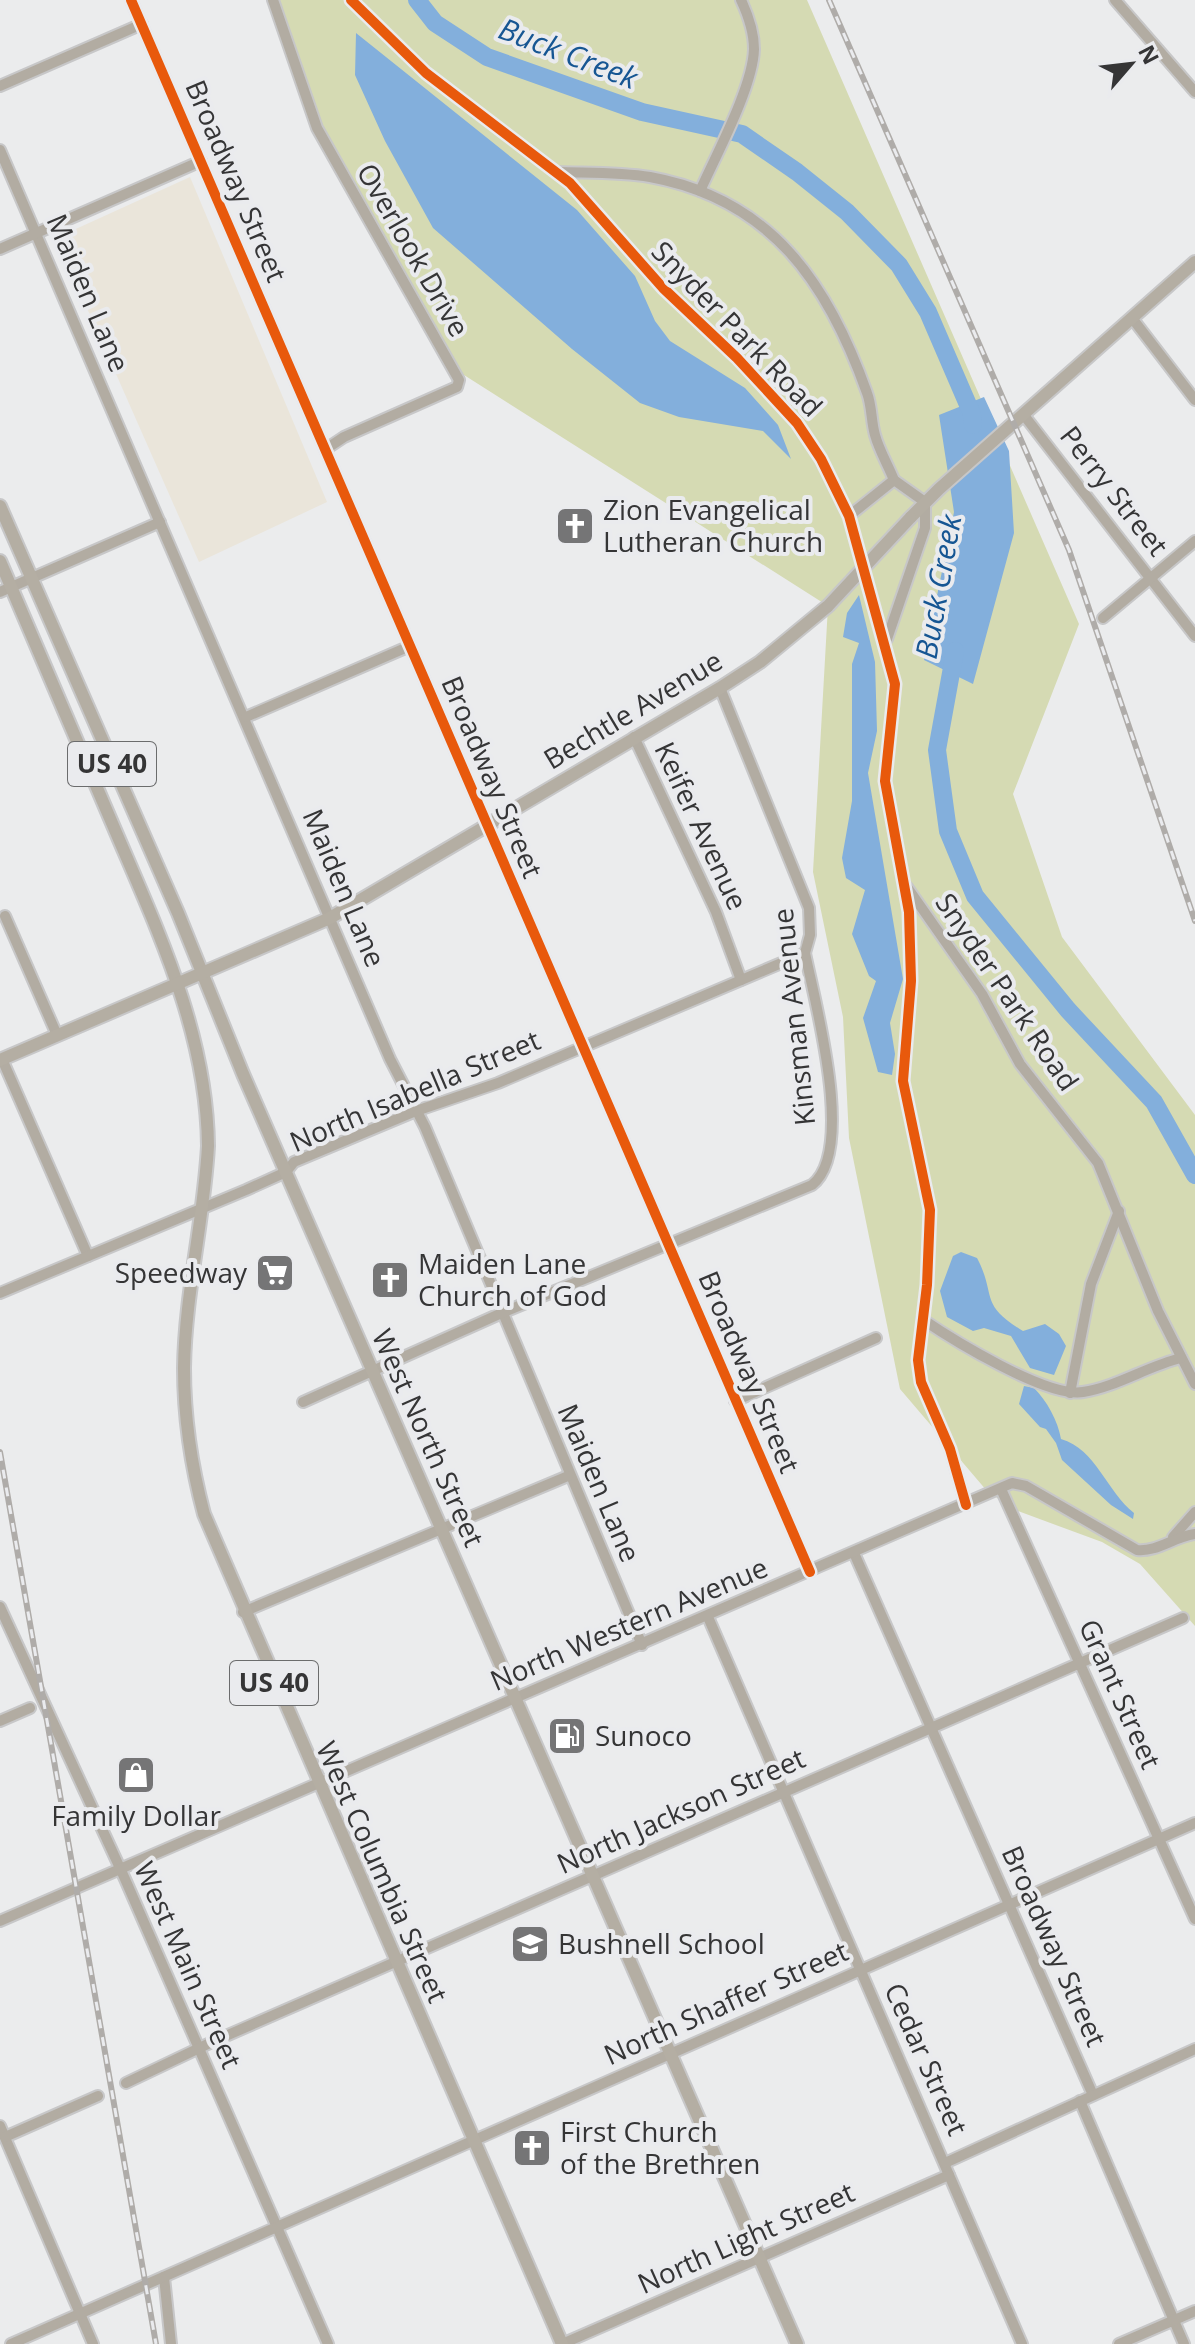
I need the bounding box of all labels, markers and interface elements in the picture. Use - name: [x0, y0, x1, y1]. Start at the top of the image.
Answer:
- water label: Buck Creek: [493, 7, 645, 98]
- north arrow: [1091, 24, 1171, 104]
- text: N: [1132, 39, 1167, 69]
- street label: Broadway Street: [177, 74, 297, 287]
- street label: Overlook Drive: [349, 156, 479, 343]
- street label: Maiden Lane: [39, 208, 139, 377]
- street label: Snyder Park Road: [644, 232, 832, 425]
- street label: Perry Street: [1052, 418, 1177, 563]
- place label: Zion Evangelical Lutheran Church: [603, 490, 823, 560]
- church icon: Zion Evangelical Lutheran Church: [554, 505, 596, 547]
- water label: Buck Creek: [905, 510, 971, 662]
- street label: Bechtle Avenue: [536, 641, 729, 777]
- street label: Broadway Street: [433, 670, 553, 883]
- street label: Keifer Avenue: [646, 735, 757, 916]
- road number: US 40: [68, 742, 156, 786]
- street label: Maiden Lane: [295, 803, 395, 972]
- street label: Snyder Park Road: [928, 885, 1088, 1098]
- street label: Kinsman Avenue: [763, 907, 823, 1128]
- street label: North Isabella Street: [284, 1020, 546, 1160]
- place label: Maiden Lane Church of God: [418, 1244, 607, 1314]
- supermarket icon: Speedway: [254, 1252, 296, 1294]
- place label: Speedway: [115, 1253, 248, 1291]
- church icon: Maiden Lane Church of God: [369, 1259, 411, 1301]
- street label: Broadway Street: [690, 1265, 810, 1478]
- street label: West North Street: [364, 1323, 494, 1552]
- street label: Maiden Lane: [550, 1398, 650, 1567]
- street label: North Western Avenue: [484, 1547, 773, 1699]
- street label: Grant Street: [1071, 1613, 1171, 1774]
- road number: US 40: [230, 1661, 318, 1705]
- fuel station icon: Sunoco: [546, 1715, 588, 1757]
- place label: Sunoco: [595, 1716, 692, 1754]
- street label: West Columbia Street: [308, 1735, 458, 2008]
- street label: North Jackson Street: [551, 1738, 811, 1882]
- shop icon: Family Dollar: [115, 1754, 157, 1796]
- place label: Family Dollar: [51, 1796, 221, 1834]
- street label: Broadway Street: [994, 1839, 1116, 2052]
- street label: West Main Street: [126, 1855, 252, 2074]
- school or university icon: Bushnell School: [509, 1923, 551, 1965]
- place label: Bushnell School: [558, 1924, 765, 1962]
- street label: North Shaffer Street: [598, 1931, 854, 2073]
- street label: Cedar Street: [876, 1976, 977, 2141]
- place label: First Church of the Brethren: [560, 2112, 760, 2182]
- church icon: First Church of the Brethren: [511, 2127, 553, 2169]
- street label: North Light Street: [631, 2172, 860, 2302]

